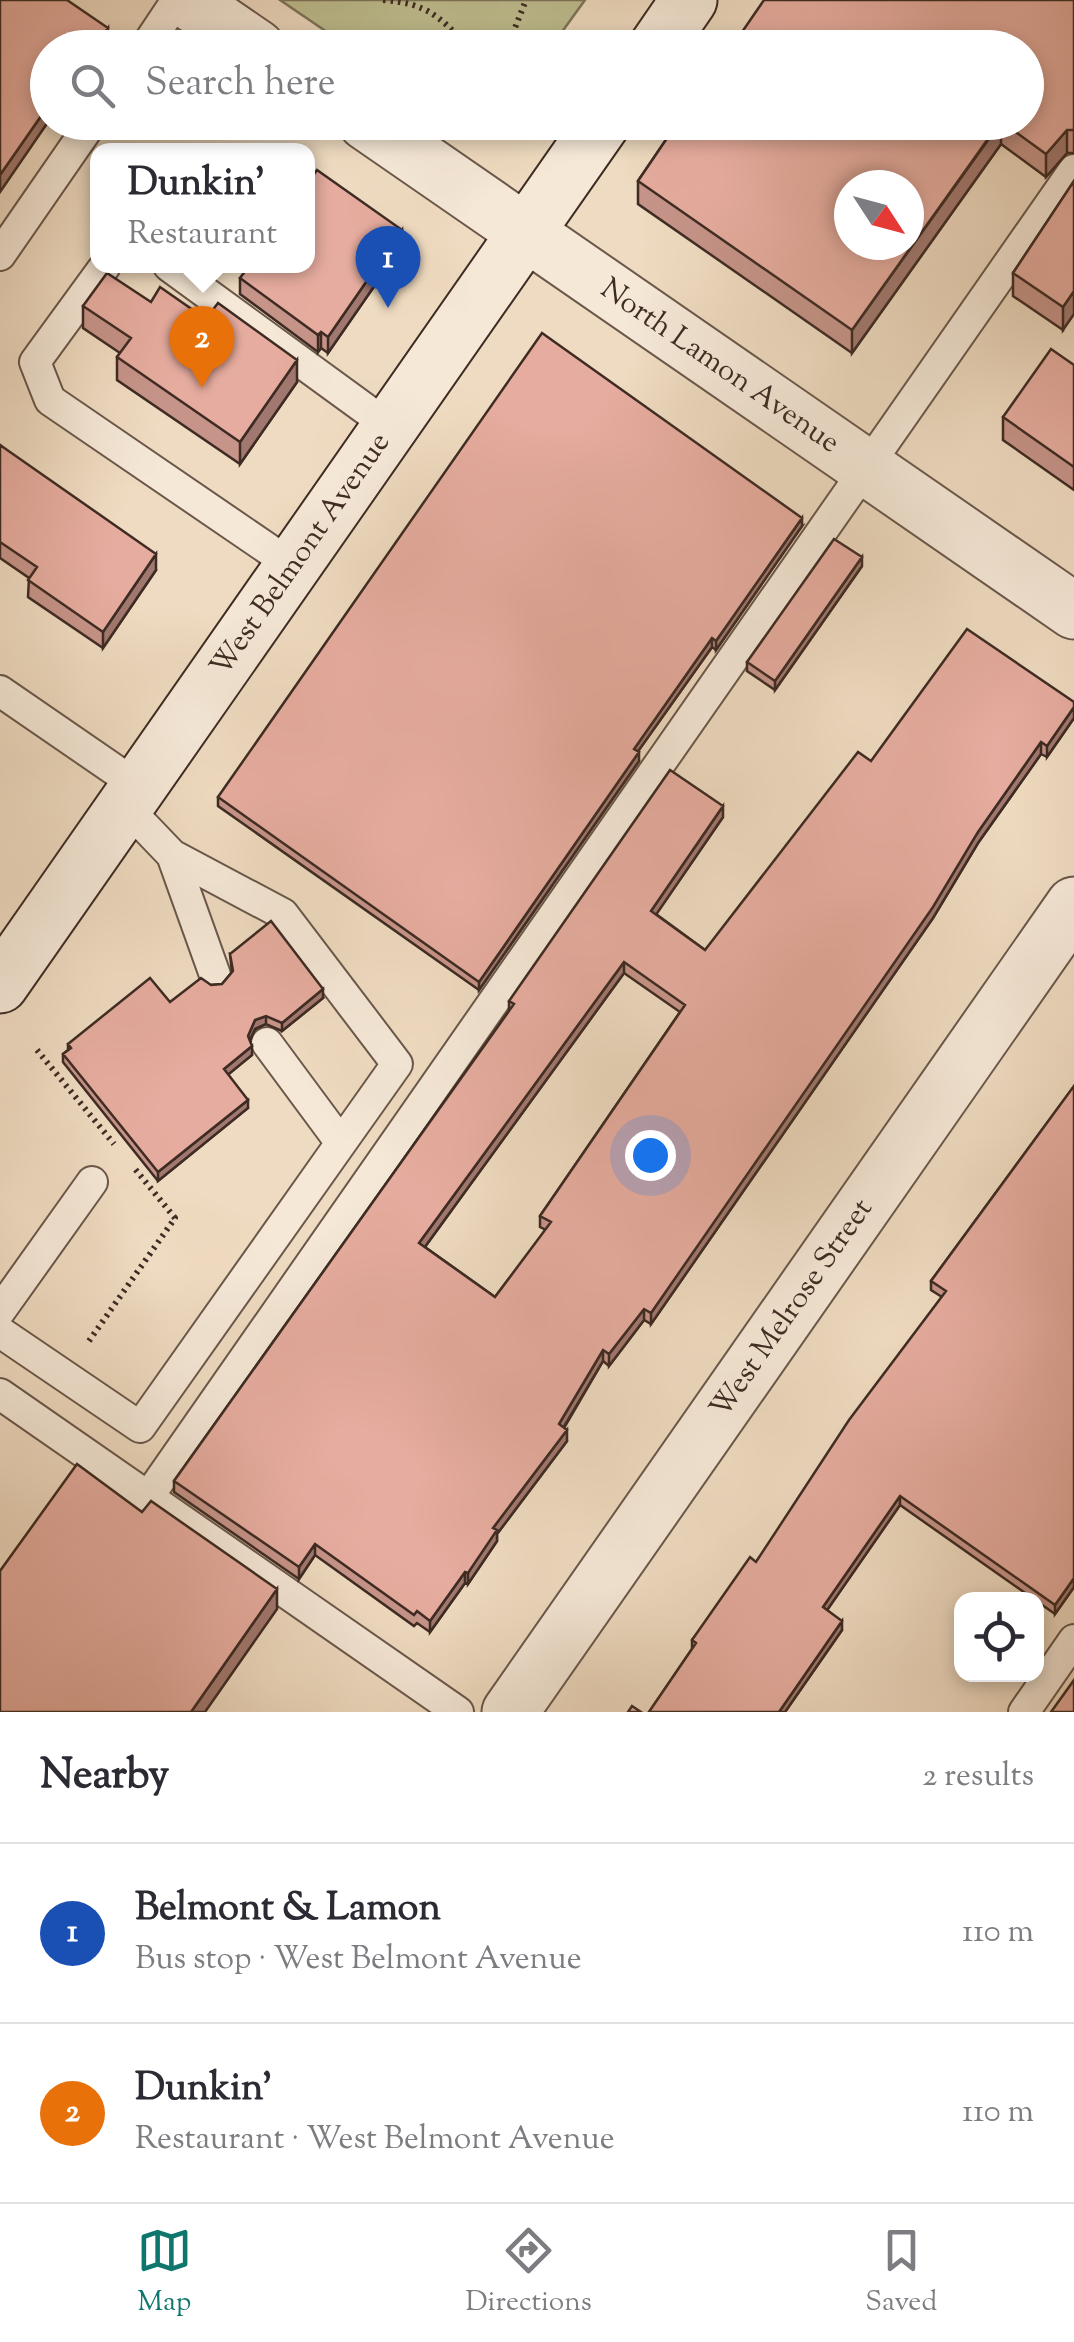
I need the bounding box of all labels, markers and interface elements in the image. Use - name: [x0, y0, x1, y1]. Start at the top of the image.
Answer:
- search box: [30, 30, 1044, 140]
- icon: search: [65, 58, 120, 113]
- text: Search here: [145, 58, 336, 112]
- popup: [90, 143, 315, 273]
- text: Dunkin': [128, 158, 265, 212]
- north arrow: [834, 170, 924, 260]
- text: Restaurant: [128, 212, 277, 258]
- pin: 1: [356, 226, 420, 308]
- street label: North Lamon Avenue: [591, 268, 848, 464]
- pin: 2: [170, 306, 234, 388]
- street label: West Belmont Avenue: [200, 424, 401, 686]
- your location: [625, 1130, 676, 1181]
- street label: West Melrose Street: [700, 1190, 884, 1427]
- map controls: [954, 1592, 1044, 1682]
- button: locate: [954, 1592, 1044, 1682]
- text: Nearby: [40, 1747, 169, 1807]
- text: 2 results: [922, 1754, 1034, 1800]
- text: Belmont & Lamon: [135, 1883, 441, 1937]
- text: 1: [67, 1910, 78, 1956]
- text: 110 m: [962, 1910, 1034, 1956]
- text: Bus stop · West Belmont Avenue: [135, 1937, 582, 1983]
- text: Dunkin': [135, 2063, 272, 2117]
- text: 2: [65, 2090, 80, 2136]
- text: 110 m: [962, 2090, 1034, 2136]
- text: Restaurant · West Belmont Avenue: [135, 2117, 615, 2163]
- tab: Map: [137, 2223, 192, 2323]
- tab: Directions: [465, 2223, 592, 2323]
- tab: Saved: [865, 2223, 937, 2323]

